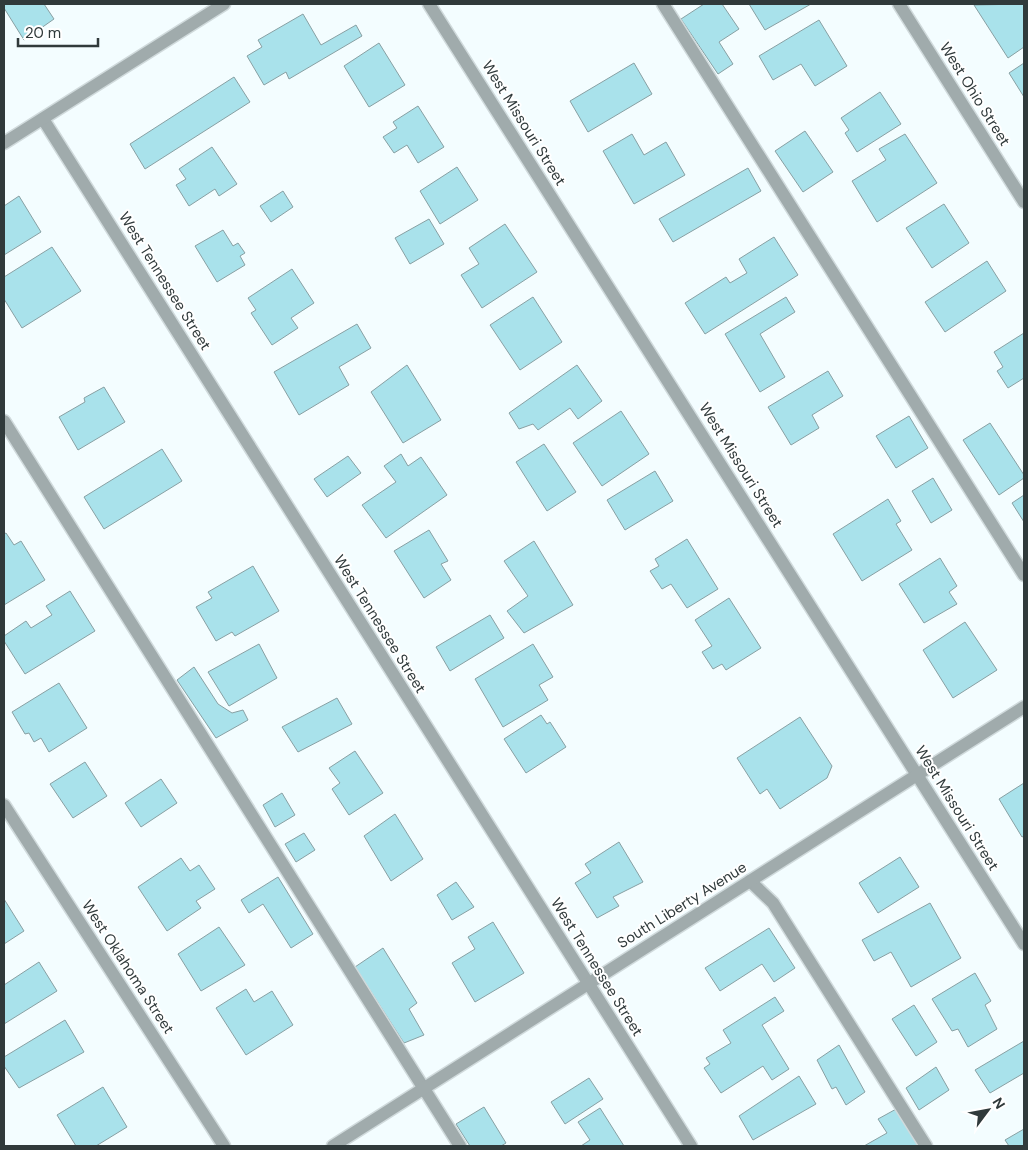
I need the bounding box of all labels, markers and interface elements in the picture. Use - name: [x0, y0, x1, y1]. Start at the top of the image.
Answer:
- scale bar: [18, 15, 98, 47]
- text: 20 m: [25, 23, 61, 43]
- street label: West Ohio Street: [935, 38, 1015, 150]
- street label: West Missouri Street: [477, 57, 571, 189]
- street label: West Tennessee Street: [114, 208, 216, 354]
- street label: West Missouri Street: [694, 399, 788, 531]
- street label: West Tennessee Street: [329, 551, 431, 697]
- street label: West Missouri Street: [910, 742, 1004, 874]
- street label: South Liberty Avenue: [614, 857, 750, 953]
- street label: West Tennessee Street: [546, 894, 648, 1040]
- street label: West Oklahoma Street: [77, 896, 179, 1038]
- north arrow: [963, 1085, 1013, 1135]
- text: N: [989, 1094, 1009, 1112]

